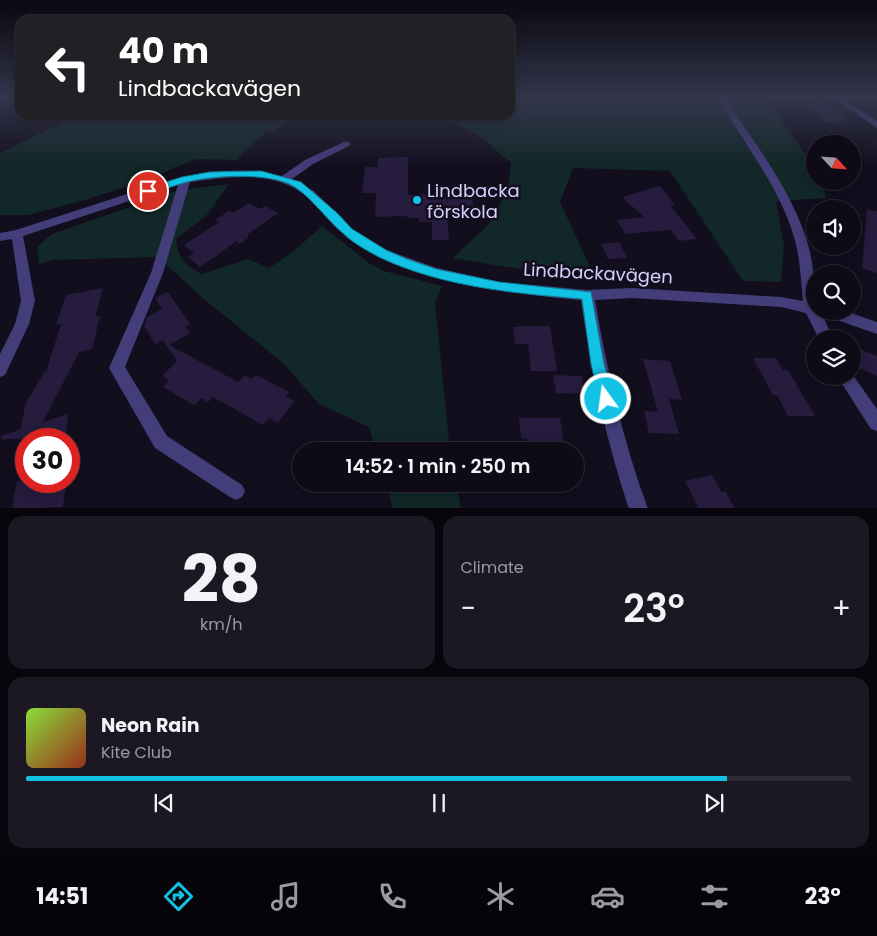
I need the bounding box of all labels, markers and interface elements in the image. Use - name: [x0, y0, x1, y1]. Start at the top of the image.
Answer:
- text: 40 m: [118, 26, 209, 75]
- icon: left: [35, 35, 100, 100]
- text: Lindbackavägen: [118, 73, 301, 104]
- north arrow: [806, 135, 861, 190]
- map controls: [806, 135, 861, 385]
- pin: [127, 170, 169, 212]
- icon: arrive: [134, 177, 162, 205]
- place label: Lindbacka förskola: [427, 178, 520, 224]
- marker: Lindbacka förskola: [411, 194, 423, 206]
- button: sound: [806, 200, 861, 255]
- street label: Lindbackavägen: [523, 257, 673, 289]
- button: search: [806, 265, 861, 320]
- button: layers: [806, 330, 861, 385]
- position arrow: [579, 372, 631, 424]
- speed limit sign: 30: [15, 428, 80, 493]
- text: 14:52 · 1 min · 250 m: [346, 453, 530, 480]
- text: 28: [182, 534, 261, 625]
- text: Climate: [461, 556, 524, 579]
- text: 23°: [623, 582, 685, 635]
- text: −: [461, 589, 476, 628]
- text: +: [832, 589, 851, 628]
- text: km/h: [200, 613, 243, 636]
- text: Neon Rain: [101, 712, 200, 739]
- text: Kite Club: [101, 741, 172, 764]
- icon: previous: [150, 789, 178, 817]
- icon: pause: [425, 789, 453, 817]
- icon: next: [700, 789, 728, 817]
- icon: directions: [161, 879, 196, 914]
- icon: music: [268, 879, 303, 914]
- icon: phone: [375, 879, 410, 914]
- icon: climate: [483, 879, 518, 914]
- icon: car: [590, 879, 625, 914]
- icon: filters: [697, 879, 732, 914]
- text: 14:51: [36, 881, 88, 912]
- text: 23°: [805, 881, 841, 912]

